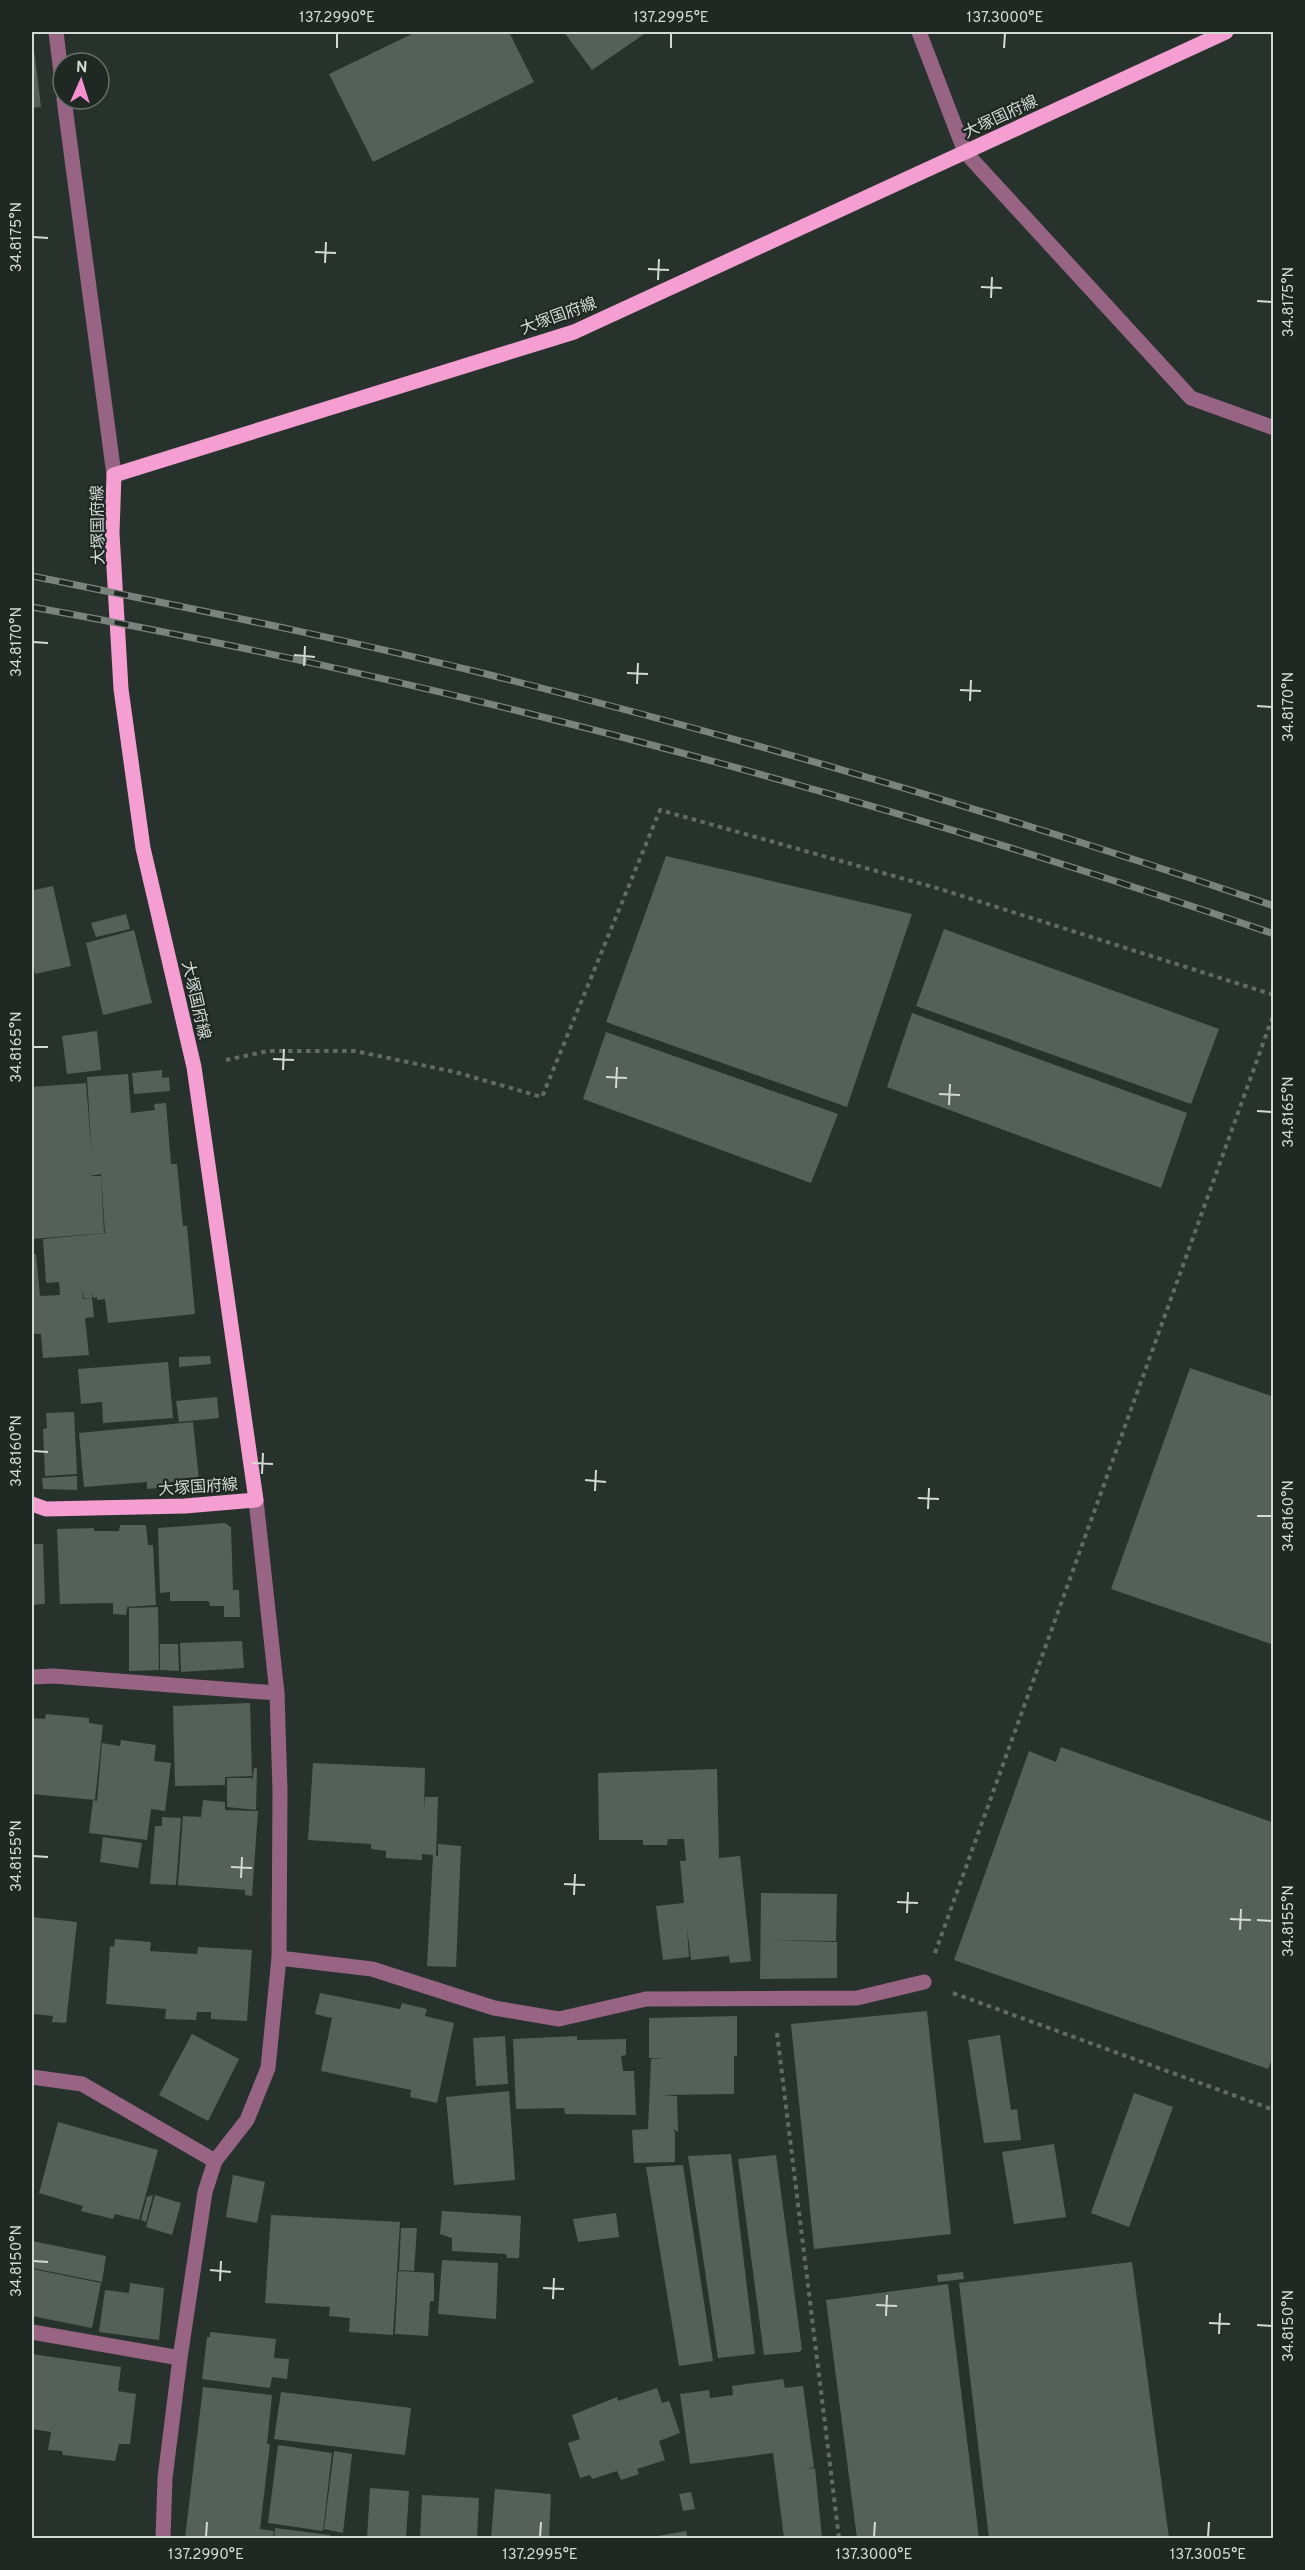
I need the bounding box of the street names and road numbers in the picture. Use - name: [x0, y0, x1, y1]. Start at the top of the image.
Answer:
- street label: 大塚国府線: [960, 92, 1041, 144]
- street label: 大塚国府線: [518, 294, 600, 340]
- street label: 大塚国府線: [88, 485, 110, 565]
- street label: 大塚国府線: [176, 959, 214, 1042]
- street label: 大塚国府線: [158, 1475, 239, 1501]

